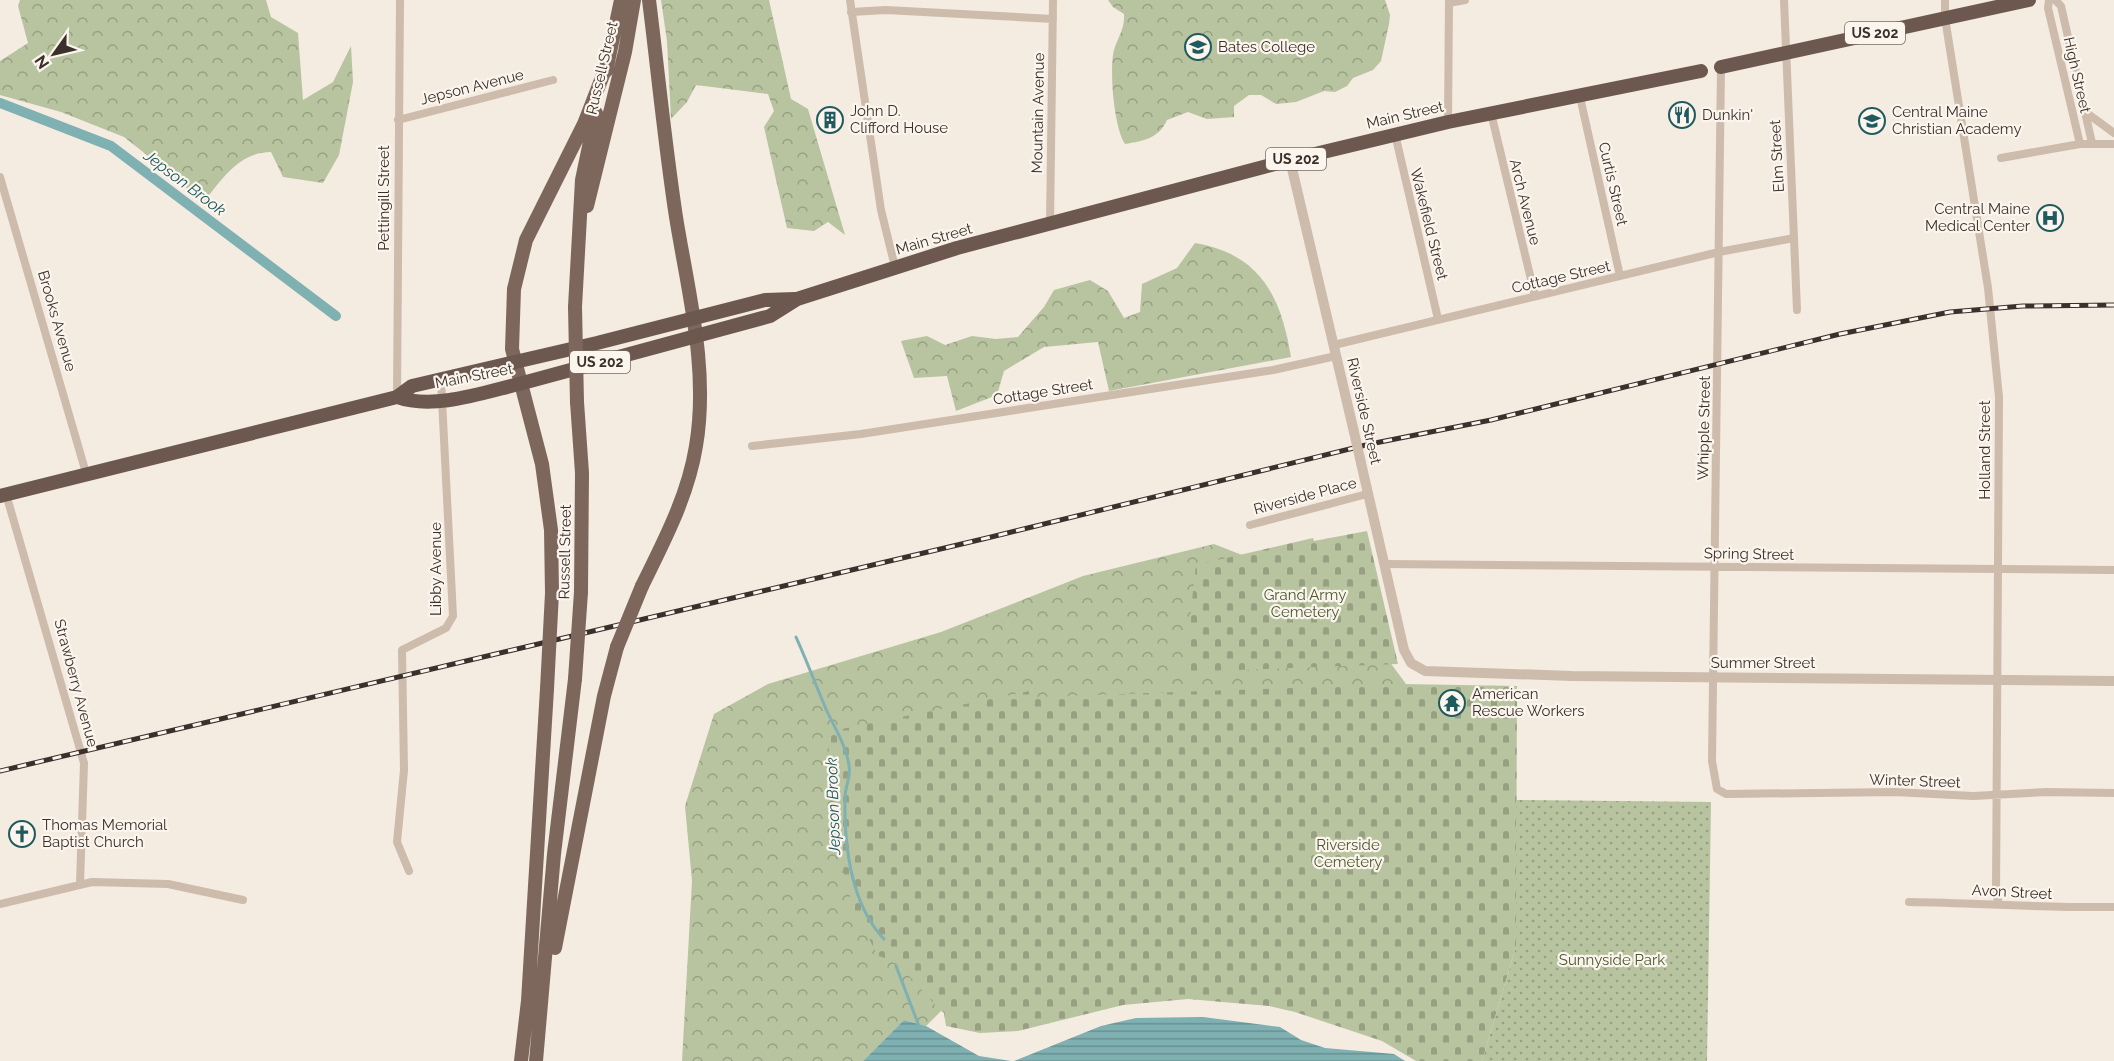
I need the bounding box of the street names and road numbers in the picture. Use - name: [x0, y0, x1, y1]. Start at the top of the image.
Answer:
- street label: Russell Street: [583, 20, 621, 116]
- road number: US 202: [1845, 22, 1905, 44]
- street label: High Street: [2059, 35, 2095, 115]
- street label: Mountain Avenue: [1028, 52, 1048, 174]
- street label: Jepson Avenue: [418, 65, 526, 109]
- street label: Main Street: [1365, 97, 1445, 133]
- street label: Elm Street: [1766, 119, 1788, 193]
- street label: Curtis Street: [1595, 140, 1631, 228]
- street label: Pettingill Street: [375, 145, 393, 251]
- road number: US 202: [1266, 148, 1326, 170]
- street label: Arch Avenue: [1506, 157, 1544, 247]
- street label: Wakefield Street: [1406, 166, 1452, 282]
- street label: Main Street: [894, 220, 974, 258]
- street label: Cottage Street: [1510, 257, 1612, 297]
- street label: Brooks Avenue: [34, 269, 80, 374]
- road number: US 202: [570, 351, 630, 373]
- street label: Riverside Street: [1343, 356, 1385, 466]
- street label: Main Street: [434, 360, 514, 392]
- street label: Cottage Street: [992, 375, 1094, 409]
- street label: Whipple Street: [1694, 376, 1714, 480]
- street label: Holland Street: [1976, 400, 1994, 500]
- street label: Riverside Place: [1252, 474, 1359, 518]
- street label: Russell Street: [555, 504, 575, 600]
- street label: Libby Avenue: [427, 522, 445, 616]
- street label: Spring Street: [1704, 544, 1794, 564]
- street label: Strawberry Avenue: [50, 617, 102, 749]
- street label: Summer Street: [1711, 654, 1815, 672]
- street label: Winter Street: [1869, 770, 1961, 792]
- street label: Avon Street: [1971, 881, 2053, 903]

